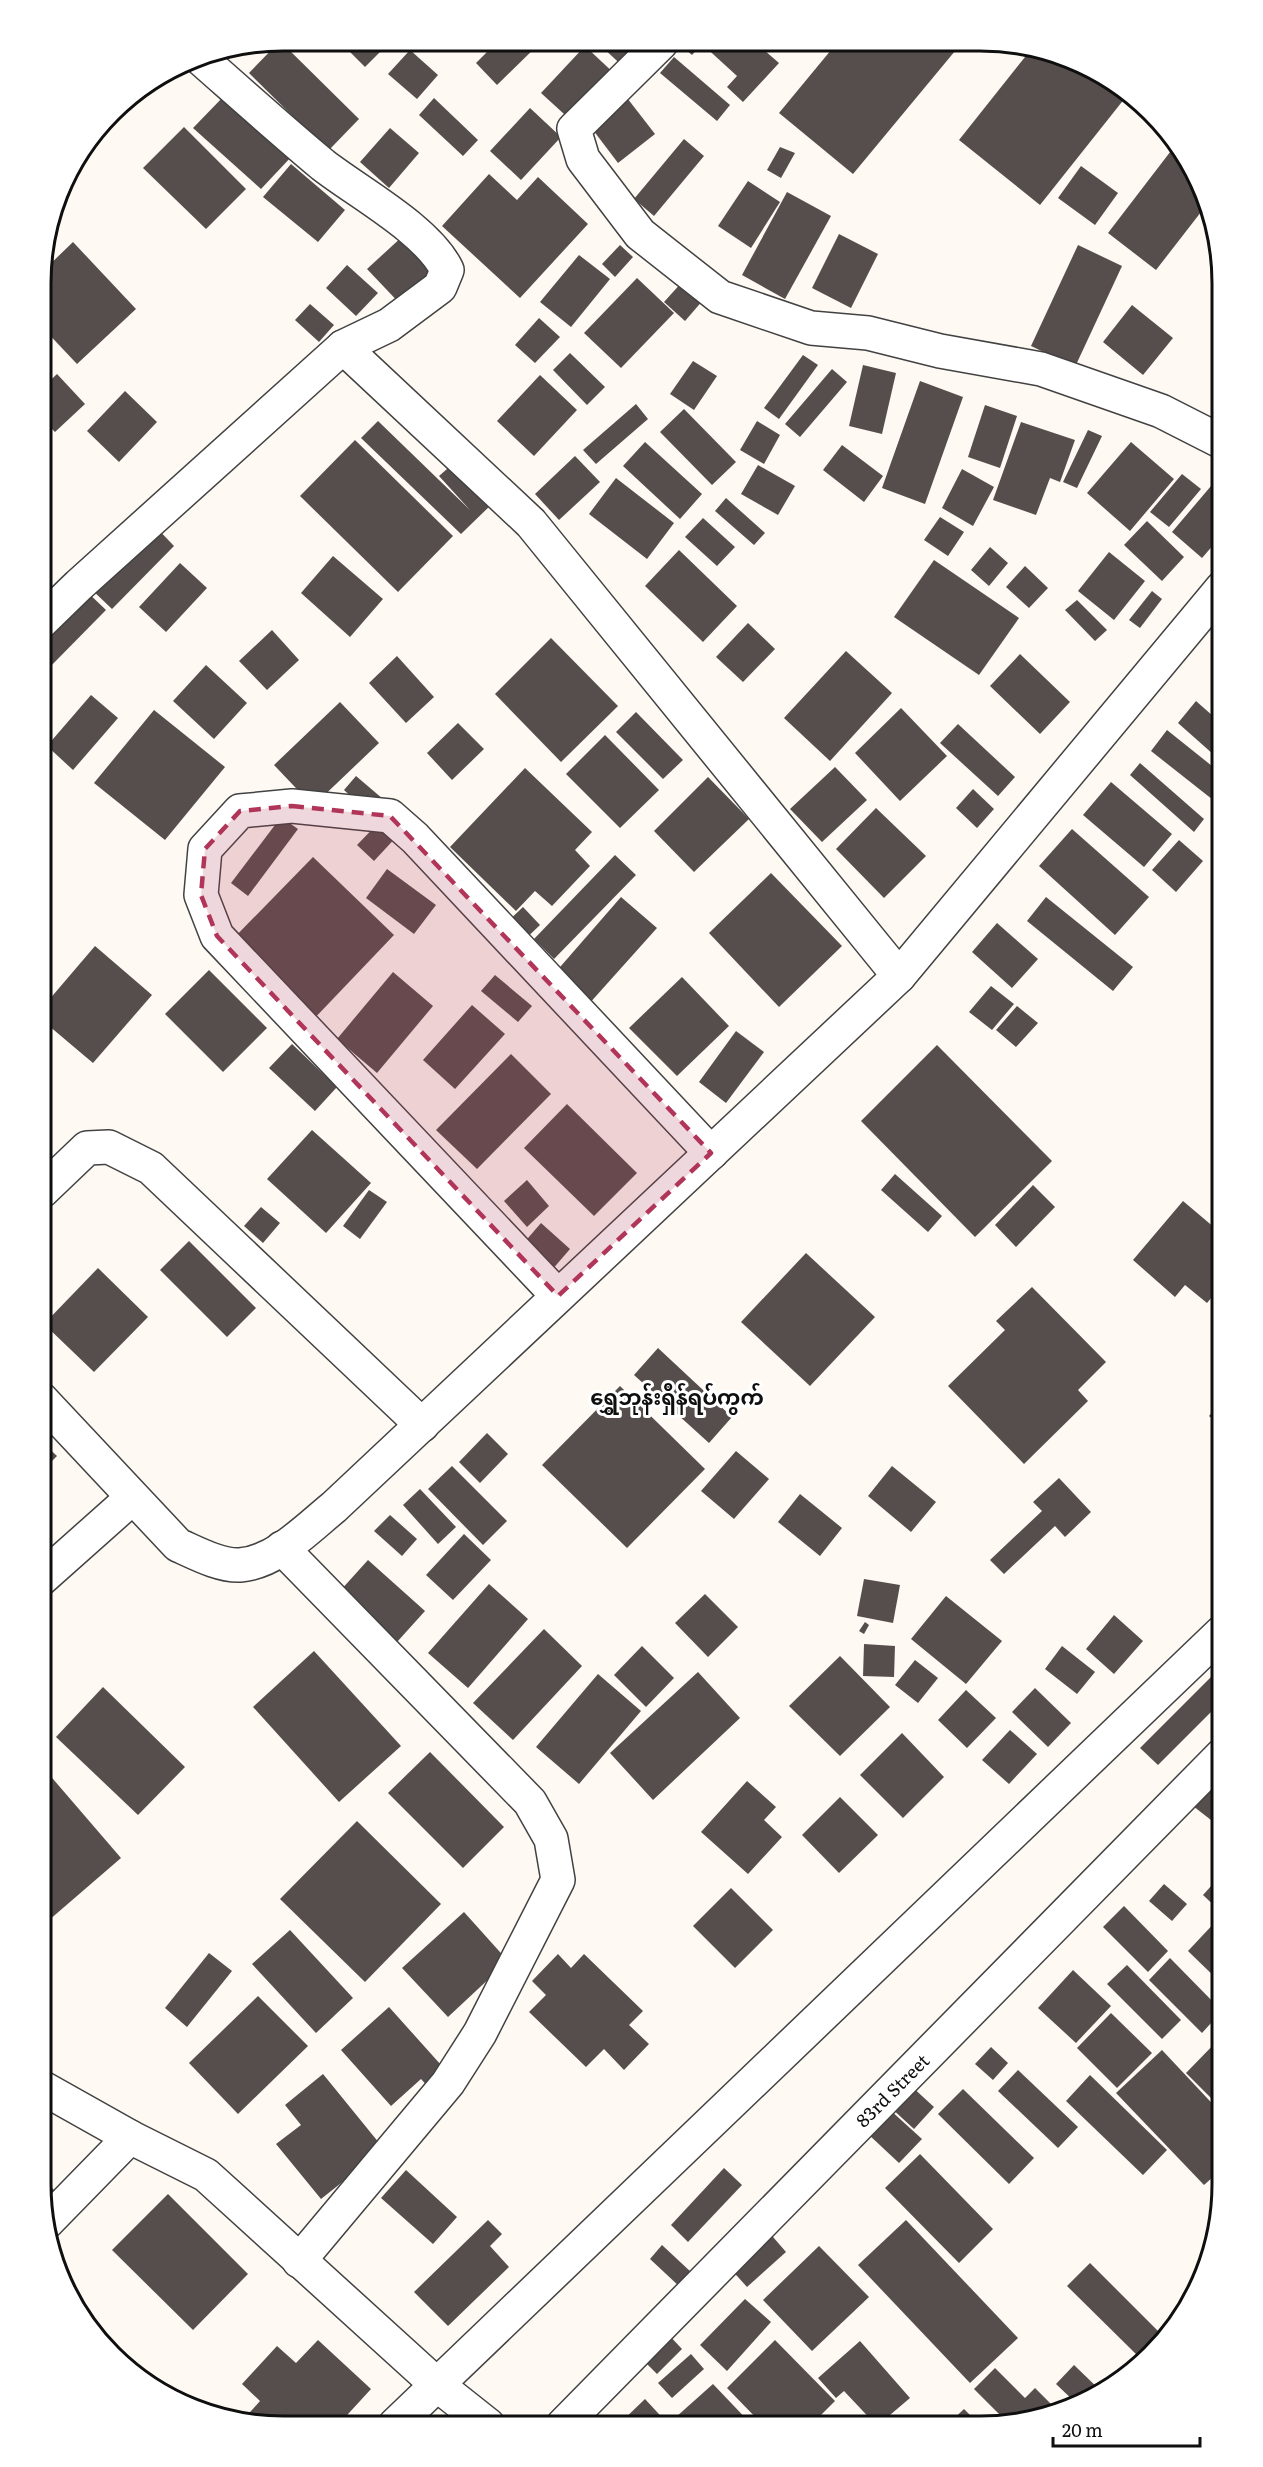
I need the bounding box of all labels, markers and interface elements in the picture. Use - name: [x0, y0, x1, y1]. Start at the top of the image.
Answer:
- district label: ရွှေဘုန်းရှိန်ရပ်ကွက်: [590, 1380, 764, 1415]
- street label: 83rd Street: [849, 2047, 935, 2133]
- scale bar: [1053, 2410, 1200, 2448]
- text: 20 m: [1062, 2416, 1103, 2443]

